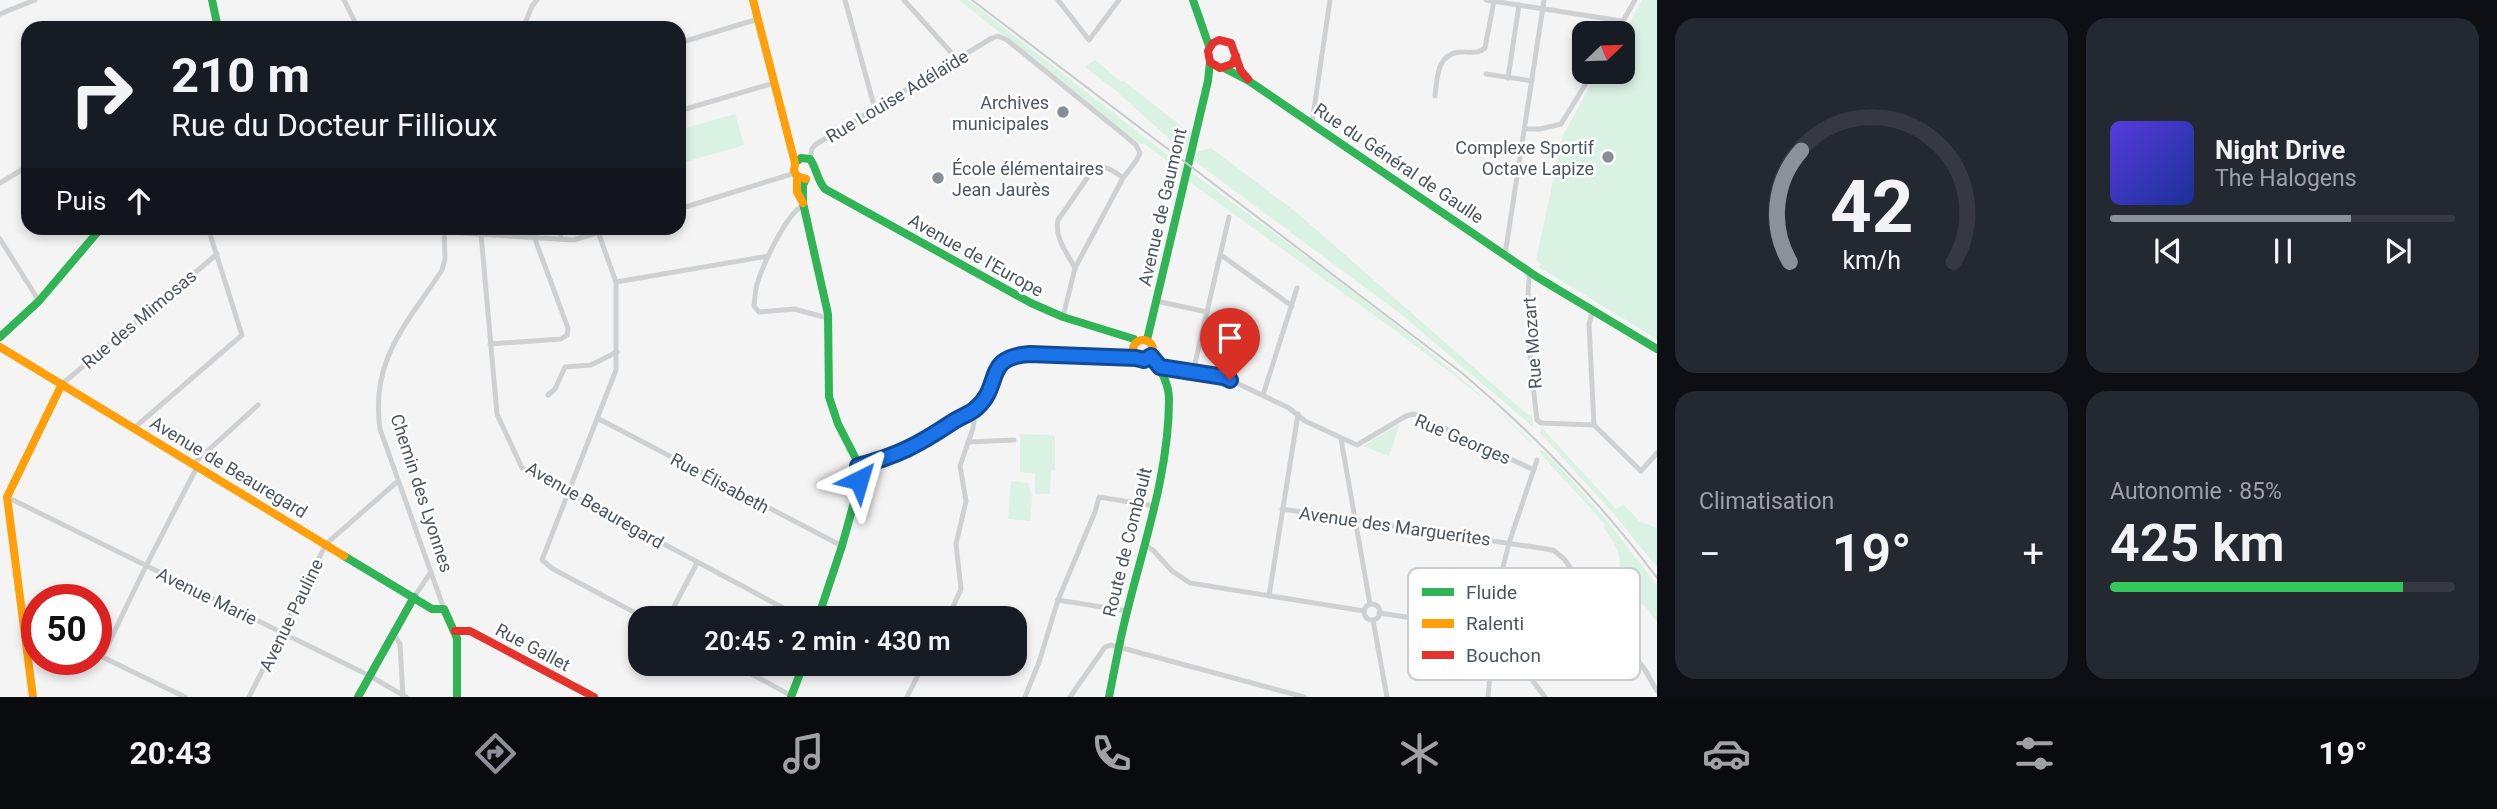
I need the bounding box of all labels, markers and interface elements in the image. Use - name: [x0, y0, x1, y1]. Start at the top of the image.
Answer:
- north arrow: [1572, 21, 1634, 84]
- map controls: [1572, 21, 1635, 84]
- street label: Rue Louise Adélaïde: [822, 45, 972, 147]
- text: 210 m: [171, 47, 310, 104]
- icon: right: [56, 49, 147, 140]
- place label: Archives municipales: [952, 92, 1049, 134]
- street label: Rue du Général de Gaulle: [1310, 98, 1488, 228]
- marker: Archives municipales: [1055, 104, 1071, 120]
- text: Rue du Docteur Fillioux: [171, 106, 497, 144]
- street label: Avenue de Gaumont: [1134, 126, 1190, 288]
- text: Night Drive: [2215, 135, 2345, 165]
- place label: Complexe Sportif Octave Lapize: [1455, 137, 1595, 179]
- marker: Complexe Sportif Octave Lapize: [1600, 149, 1616, 165]
- place label: École élémentaires Jean Jaurès: [952, 158, 1104, 200]
- text: 42: [1830, 164, 1913, 250]
- text: The Halogens: [2215, 165, 2357, 192]
- marker: École élémentaires Jean Jaurès: [930, 170, 946, 186]
- icon: ahead: [120, 182, 158, 220]
- text: Puis: [56, 186, 106, 216]
- street label: Avenue de l'Europe: [905, 209, 1047, 301]
- icon: previous: [2149, 232, 2187, 270]
- icon: pause: [2264, 232, 2302, 270]
- icon: next: [2379, 232, 2417, 270]
- text: km/h: [1842, 246, 1901, 275]
- street label: Rue des Mimosas: [77, 265, 201, 373]
- street label: Rue Mozart: [1518, 296, 1546, 390]
- pin: [1200, 308, 1260, 380]
- icon: arrive: [1211, 319, 1249, 357]
- street label: Rue Georges: [1412, 409, 1514, 469]
- street label: Chemin des Lyonnes: [387, 411, 457, 575]
- street label: Avenue de Beauregard: [147, 412, 311, 522]
- position arrow: [822, 443, 896, 517]
- street label: Rue Élisabeth: [667, 448, 773, 518]
- street label: Avenue Beauregard: [523, 457, 667, 553]
- street label: Route de Combault: [1098, 465, 1156, 619]
- text: Autonomie · 85%: [2110, 478, 2282, 505]
- text: Climatisation: [1699, 488, 1834, 515]
- street label: Avenue des Marguerites: [1298, 502, 1492, 550]
- text: 425 km: [2110, 513, 2285, 574]
- text: 19°: [1832, 523, 1911, 584]
- text: −: [1699, 532, 1721, 576]
- text: +: [2022, 532, 2044, 576]
- street label: Avenue Pauline: [255, 555, 327, 675]
- street label: Avenue Marie: [153, 563, 261, 629]
- legend: [1408, 568, 1640, 680]
- text: Fluide: [1466, 581, 1517, 604]
- speed limit sign: 50: [21, 584, 112, 675]
- text: Ralenti: [1466, 612, 1524, 635]
- street label: Rue Gallet: [492, 619, 574, 675]
- text: 20:45 · 2 min · 430 m: [704, 626, 951, 656]
- text: Bouchon: [1466, 644, 1541, 667]
- icon: directions: [471, 729, 520, 778]
- icon: music: [779, 729, 828, 778]
- icon: phone: [1087, 729, 1136, 778]
- icon: climate: [1395, 729, 1444, 778]
- icon: car: [1702, 729, 1751, 778]
- icon: filters: [2010, 729, 2059, 778]
- text: 20:43: [129, 734, 212, 772]
- text: 19°: [2318, 734, 2367, 772]

